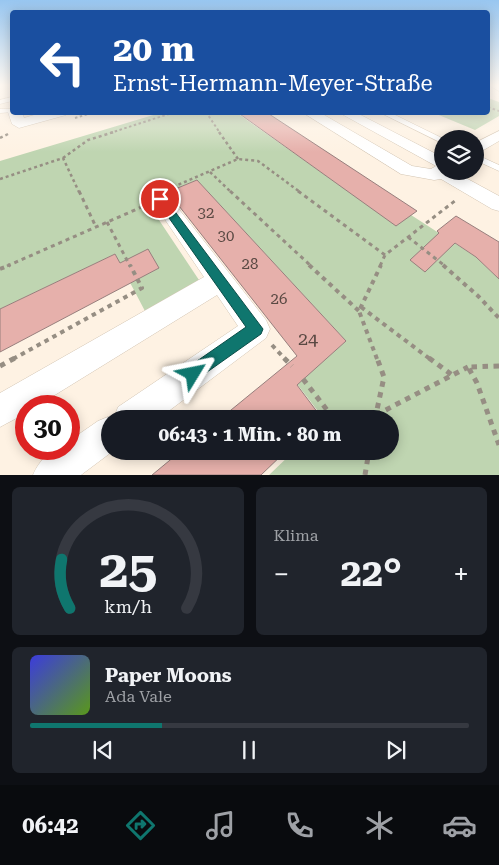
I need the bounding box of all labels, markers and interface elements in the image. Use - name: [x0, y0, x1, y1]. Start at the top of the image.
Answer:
- text: 20 m: [113, 29, 195, 70]
- icon: left: [30, 30, 95, 95]
- text: Ernst-Hermann-Meyer-Straße: [113, 71, 433, 96]
- map controls: [434, 130, 484, 180]
- button: layers: [434, 130, 484, 180]
- pin: [139, 178, 181, 220]
- icon: arrive: [146, 185, 174, 213]
- house number: 32: [198, 204, 214, 222]
- house number: 30: [218, 227, 234, 245]
- house number: 28: [242, 255, 258, 273]
- house number: 26: [271, 290, 287, 308]
- house number: 24: [298, 328, 318, 349]
- position arrow: [166, 347, 218, 399]
- speed limit sign: 30: [15, 395, 80, 460]
- text: 06:43 · 1 Min. · 80 m: [159, 423, 341, 446]
- text: Klima: [274, 526, 318, 545]
- text: 25: [99, 539, 157, 600]
- text: 22°: [341, 551, 402, 595]
- text: −: [274, 558, 289, 591]
- text: +: [453, 558, 469, 591]
- text: km/h: [104, 596, 152, 617]
- text: Paper Moons: [105, 664, 232, 687]
- text: Ada Vale: [105, 687, 172, 706]
- icon: previous: [89, 736, 117, 764]
- icon: pause: [235, 736, 263, 764]
- icon: next: [382, 736, 410, 764]
- icon: directions: [123, 808, 158, 843]
- icon: music: [203, 808, 238, 843]
- icon: phone: [282, 808, 317, 843]
- icon: climate: [362, 808, 397, 843]
- icon: car: [442, 808, 477, 843]
- text: 06:42: [22, 813, 78, 838]

